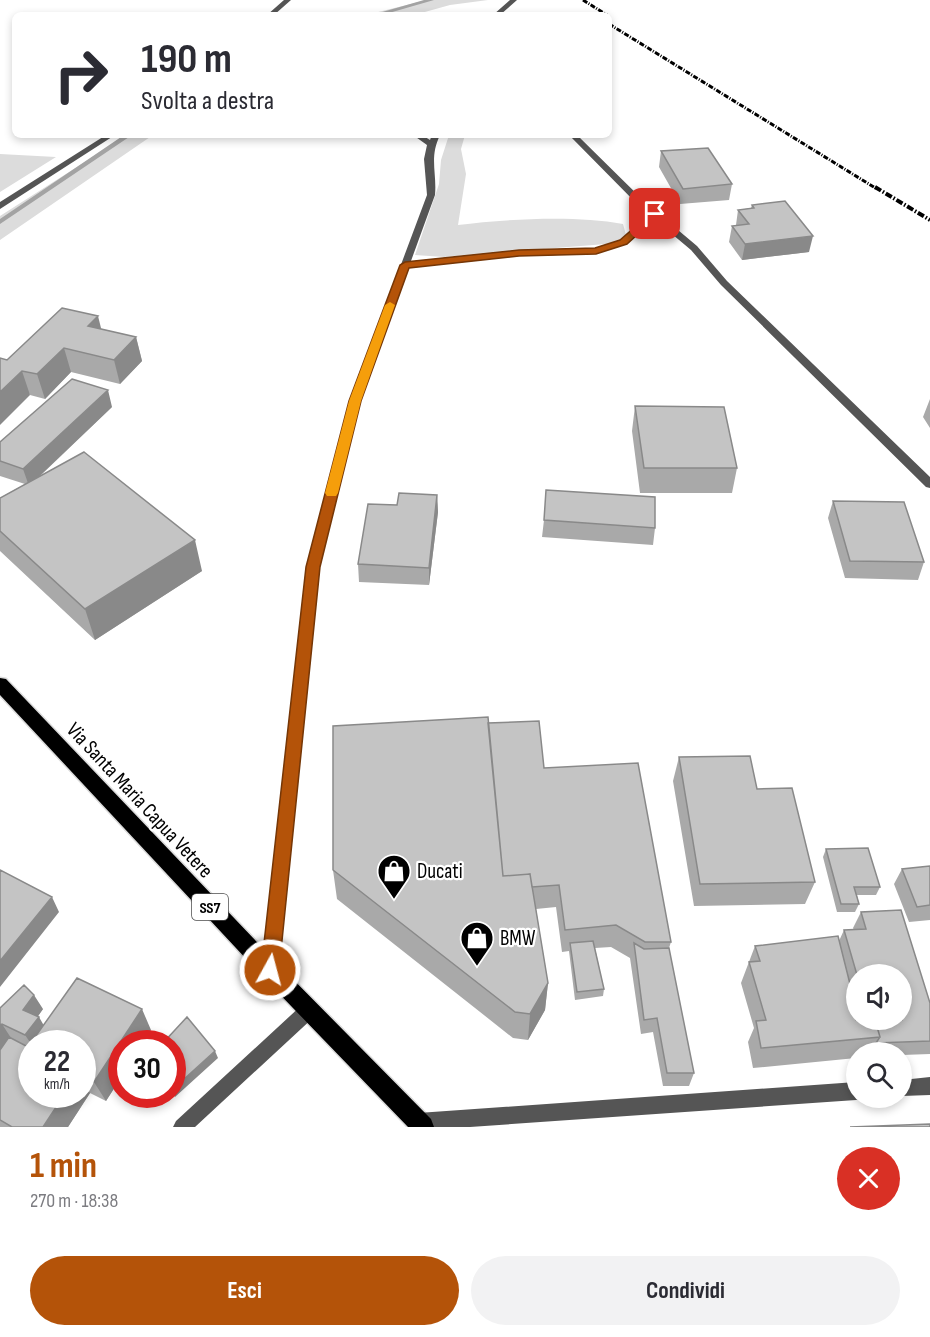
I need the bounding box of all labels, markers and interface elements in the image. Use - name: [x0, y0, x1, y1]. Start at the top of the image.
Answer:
- text: 190 m: [141, 34, 232, 85]
- icon: right: [42, 36, 120, 114]
- text: Svolta a destra: [141, 85, 274, 117]
- pin: [629, 188, 680, 239]
- icon: arrive: [638, 197, 671, 230]
- street label: Via Santa Maria Capua Vetere: [61, 717, 218, 883]
- shop icon: Ducati: [376, 853, 412, 900]
- place label: Ducati: [417, 859, 463, 884]
- road number: SS7: [192, 894, 228, 920]
- shop icon: BMW: [459, 920, 495, 967]
- place label: BMW: [500, 926, 536, 951]
- position arrow: [238, 938, 302, 1002]
- map controls: [846, 964, 912, 1108]
- button: sound: [846, 964, 912, 1030]
- speed limit sign: 30: [108, 1030, 186, 1108]
- button: search: [846, 1042, 912, 1108]
- text: 22: [44, 1044, 70, 1080]
- text: km/h: [44, 1075, 70, 1094]
- text: 1 min: [30, 1145, 97, 1188]
- button: close: [837, 1147, 900, 1210]
- text: 270 m · 18:38: [30, 1189, 118, 1213]
- button: Esci: [30, 1256, 459, 1325]
- button: Condividi: [471, 1256, 900, 1325]

